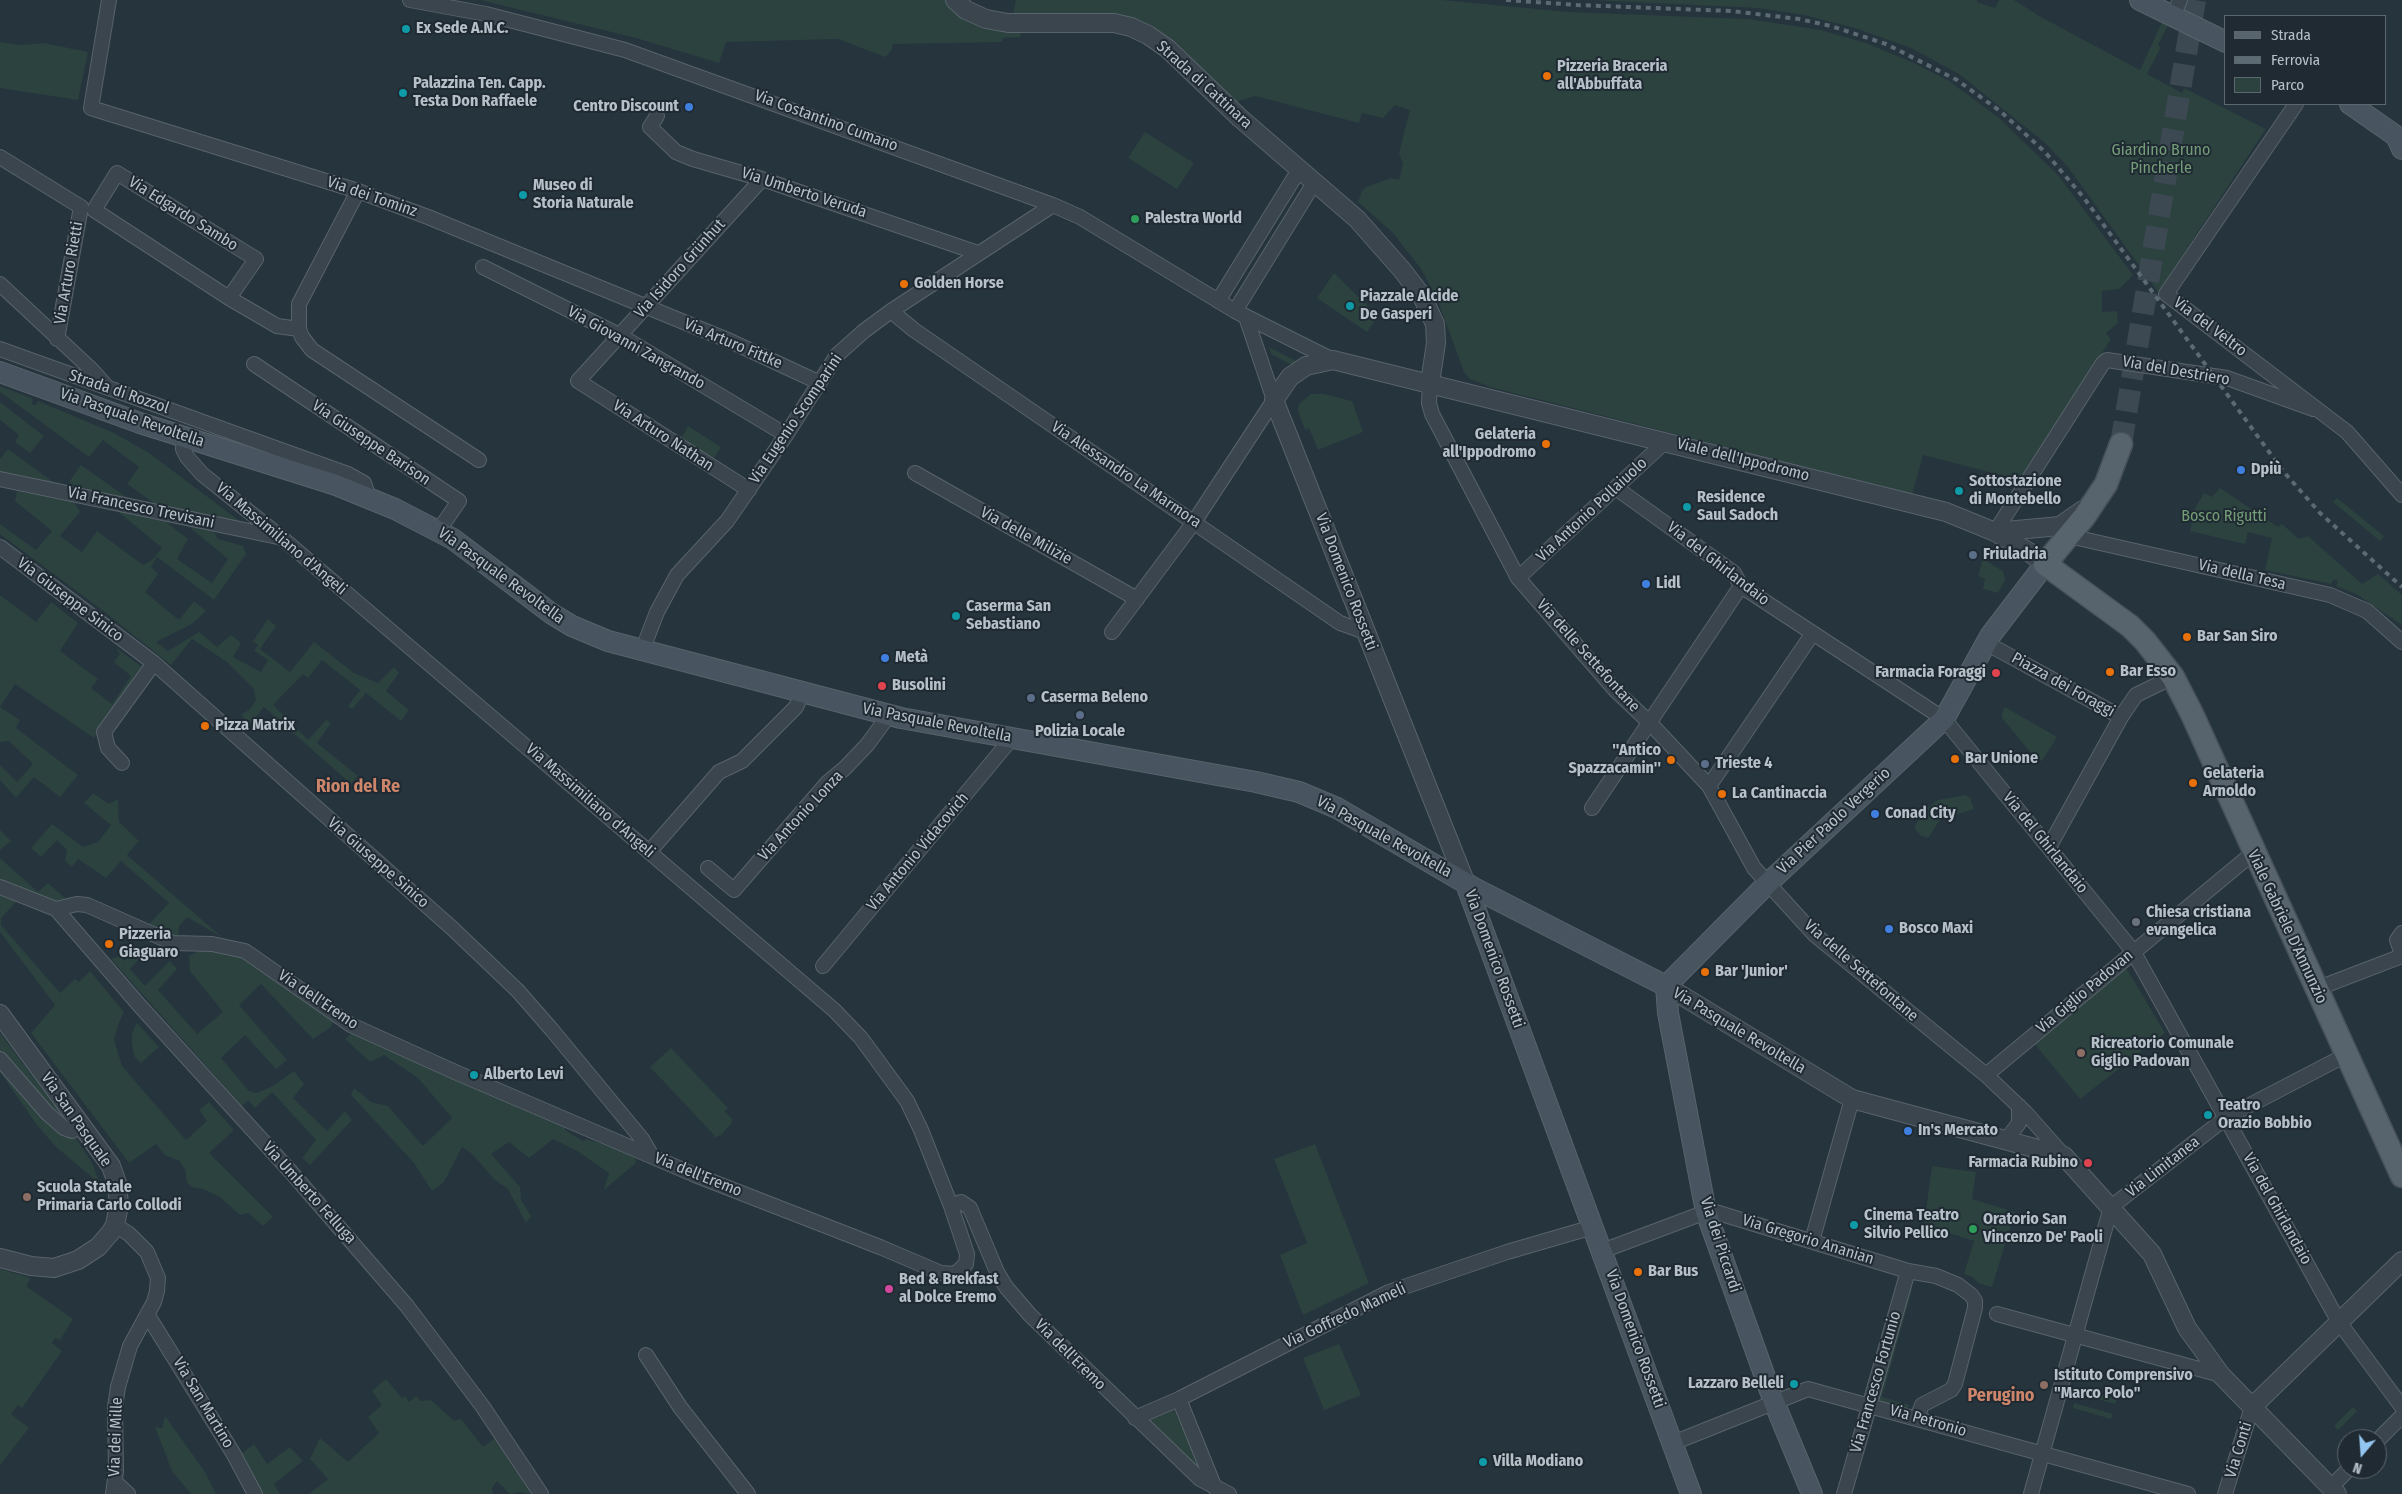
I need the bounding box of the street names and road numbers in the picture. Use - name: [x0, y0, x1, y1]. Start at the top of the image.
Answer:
- street label: Strada di Cattinara: [1152, 37, 1256, 133]
- street label: Via Costantino Cumano: [752, 86, 900, 156]
- street label: Via Umberto Veruda: [739, 164, 869, 222]
- street label: Via Edgardo Sambo: [125, 173, 241, 255]
- street label: Via dei Tominz: [324, 173, 420, 221]
- street label: Via Isidoro Grünhut: [630, 215, 730, 323]
- street label: Via Arturo Rietti: [51, 220, 87, 326]
- street label: Via del Veltro: [2170, 293, 2250, 361]
- street label: Via Giovanni Zangrando: [564, 302, 708, 394]
- street label: Via Arturo Fittke: [681, 315, 785, 373]
- street label: Via Eugenio Scomparini: [745, 350, 847, 488]
- street label: Via del Destriero: [2121, 352, 2231, 390]
- street label: Strada di Rozzol: [66, 366, 172, 418]
- street label: Via Pasquale Revoltella: [57, 384, 207, 452]
- street label: Via Giuseppe Barison: [308, 396, 434, 490]
- street label: Via Arturo Nathan: [609, 396, 717, 476]
- street label: Via Alessandro La Marmora: [1047, 418, 1205, 532]
- street label: Viale dell'Ippodromo: [1675, 434, 1811, 486]
- street label: Via Antonio Pollaiuolo: [1533, 454, 1651, 566]
- street label: Via Massimiliano d'Angeli: [212, 479, 350, 599]
- street label: Via Francesco Trevisani: [66, 483, 216, 533]
- street label: Via delle Milizie: [977, 503, 1075, 569]
- street label: Via Domenico Rossetti: [1311, 511, 1381, 653]
- street label: Via del Ghirlandaio: [1663, 518, 1773, 610]
- street label: Via Pasquale Revoltella: [434, 524, 568, 628]
- street label: Via Giuseppe Sinico: [13, 554, 127, 646]
- street label: Via della Tesa: [2196, 556, 2288, 594]
- street label: Via delle Settefontane: [1532, 596, 1644, 716]
- street label: Piazza dei Foraggi: [2008, 649, 2118, 721]
- street label: Via Pasquale Revoltella: [861, 699, 1013, 747]
- street label: Via Massimiliano d'Angeli: [521, 740, 659, 862]
- street label: Via Pier Paolo Vergerio: [1773, 764, 1895, 878]
- street label: Via Antonio Lonza: [754, 767, 848, 865]
- street label: Via del Ghirlandaio: [1998, 788, 2092, 898]
- street label: Via Antonio Vidacovich: [863, 789, 973, 915]
- street label: Via Pasquale Revoltella: [1313, 792, 1455, 882]
- street label: Via Giuseppe Sinico: [323, 814, 433, 912]
- street label: Viale Gabriele D'Annunzio: [2243, 847, 2331, 1007]
- street label: Via Domenico Rossetti: [1460, 887, 1528, 1031]
- street label: Via delle Settefontane: [1800, 916, 1922, 1026]
- street label: Via Giglio Padovan: [2033, 946, 2137, 1038]
- street label: Via dell'Eremo: [274, 966, 362, 1034]
- street label: Via Pasquale Revoltella: [1669, 984, 1809, 1078]
- street label: Via San Pasquale: [36, 1069, 116, 1171]
- street label: Via Limitanea: [2122, 1132, 2204, 1202]
- street label: Via Umberto Felluga: [258, 1138, 360, 1248]
- street label: Via dell'Eremo: [651, 1149, 745, 1201]
- street label: Via del Ghirlandaio: [2238, 1150, 2316, 1268]
- street label: Via dei Piccardi: [1696, 1195, 1744, 1295]
- street label: Via Gregorio Ananian: [1740, 1211, 1876, 1269]
- street label: Via Domenico Rossetti: [1601, 1267, 1669, 1411]
- street label: Via Goffredo Mameli: [1281, 1279, 1409, 1353]
- street label: Via Francesco Fortunio: [1847, 1309, 1905, 1455]
- street label: Via dell'Eremo: [1030, 1315, 1110, 1395]
- street label: Via San Martino: [168, 1354, 238, 1452]
- street label: Via dei Mille: [105, 1397, 127, 1477]
- street label: Via Petronio: [1887, 1401, 1969, 1441]
- street label: Via Conti: [2221, 1420, 2257, 1480]

